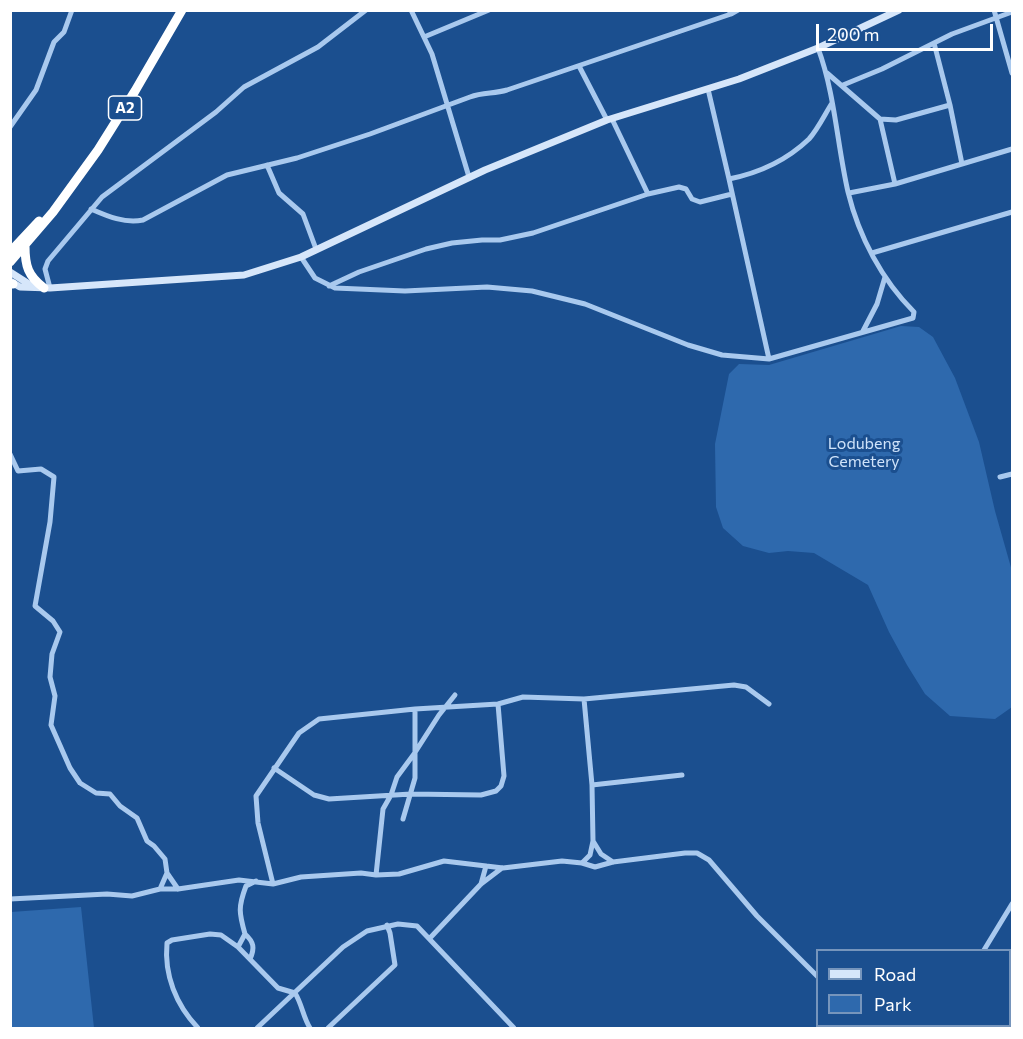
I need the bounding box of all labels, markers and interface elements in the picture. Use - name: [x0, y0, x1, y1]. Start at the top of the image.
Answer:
- scale bar: [819, 12, 996, 50]
- text: 200 m: [827, 23, 880, 45]
- road number: A2: [108, 96, 142, 120]
- park label: Lodubeng Cemetery: [828, 434, 900, 472]
- legend: [816, 949, 1011, 1027]
- text: Road: [874, 963, 916, 985]
- text: Park: [874, 993, 912, 1015]

